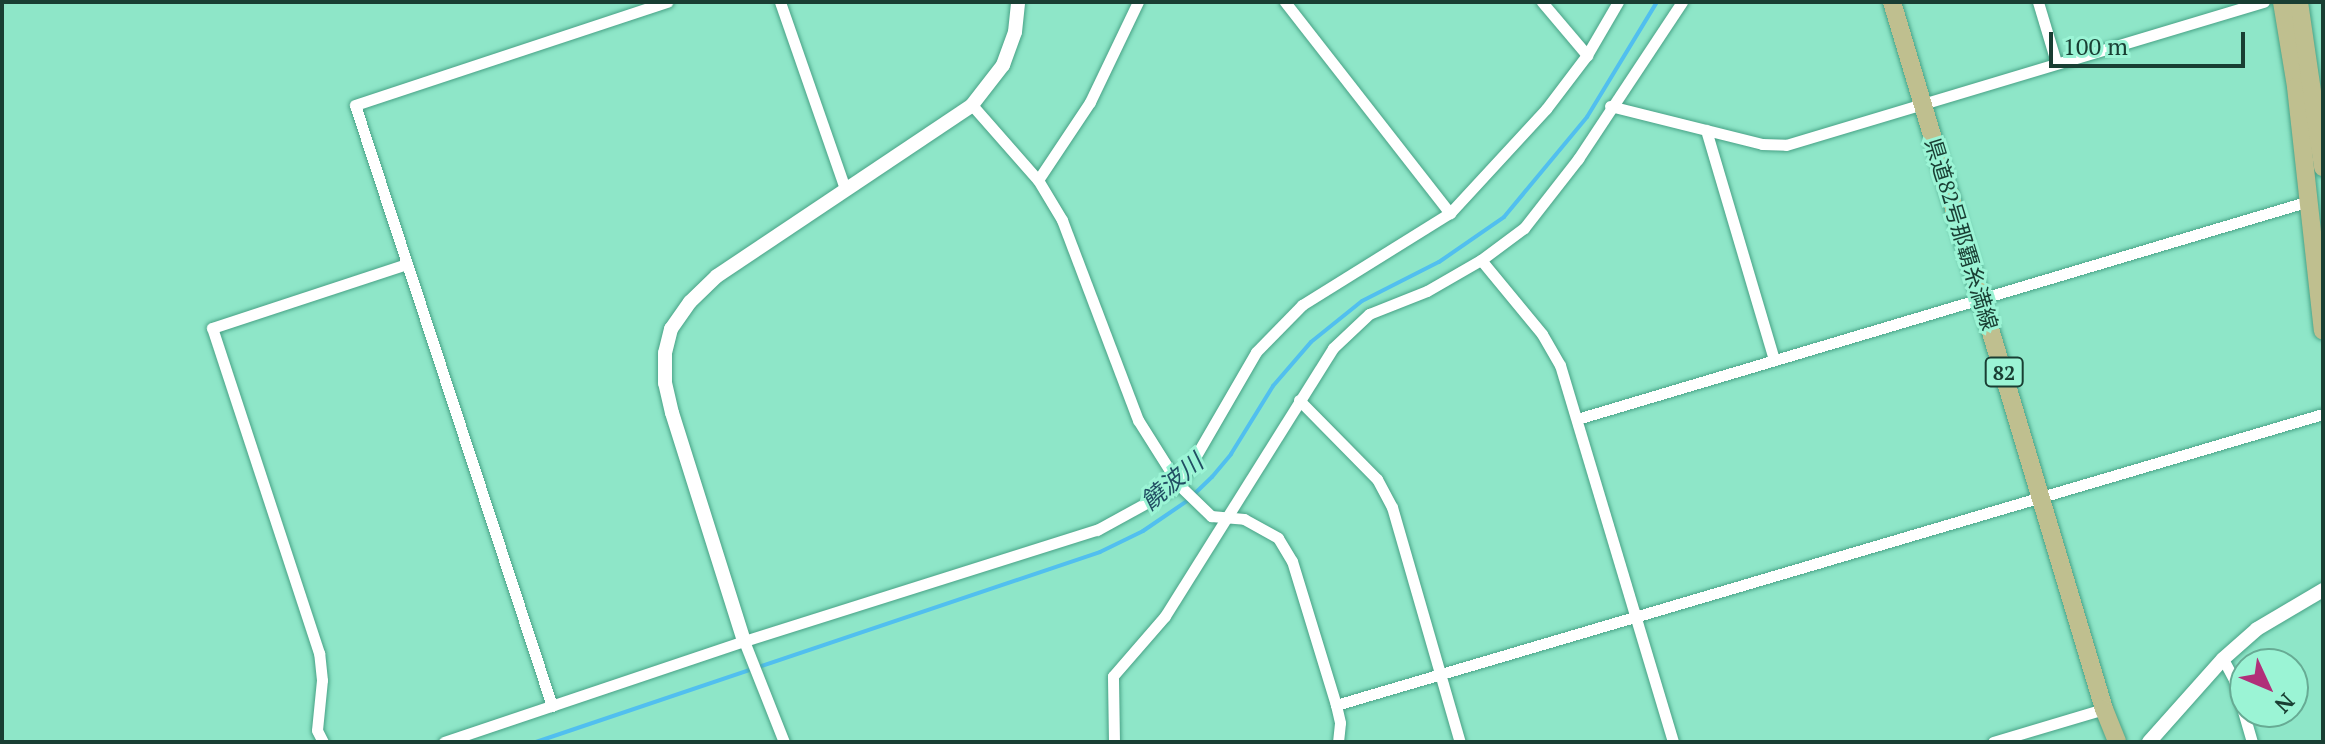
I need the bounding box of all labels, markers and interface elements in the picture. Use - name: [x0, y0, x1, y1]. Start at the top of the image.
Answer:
- scale bar: [2053, 16, 2249, 66]
- text: 100 m: [2063, 30, 2128, 62]
- street label: 県道82号那覇糸満線: [1920, 135, 2004, 333]
- road number: 82: [1984, 356, 2024, 388]
- water label: 饒波川: [1135, 448, 1209, 516]
- north arrow: [2229, 648, 2309, 728]
- text: N: [2269, 688, 2301, 720]

